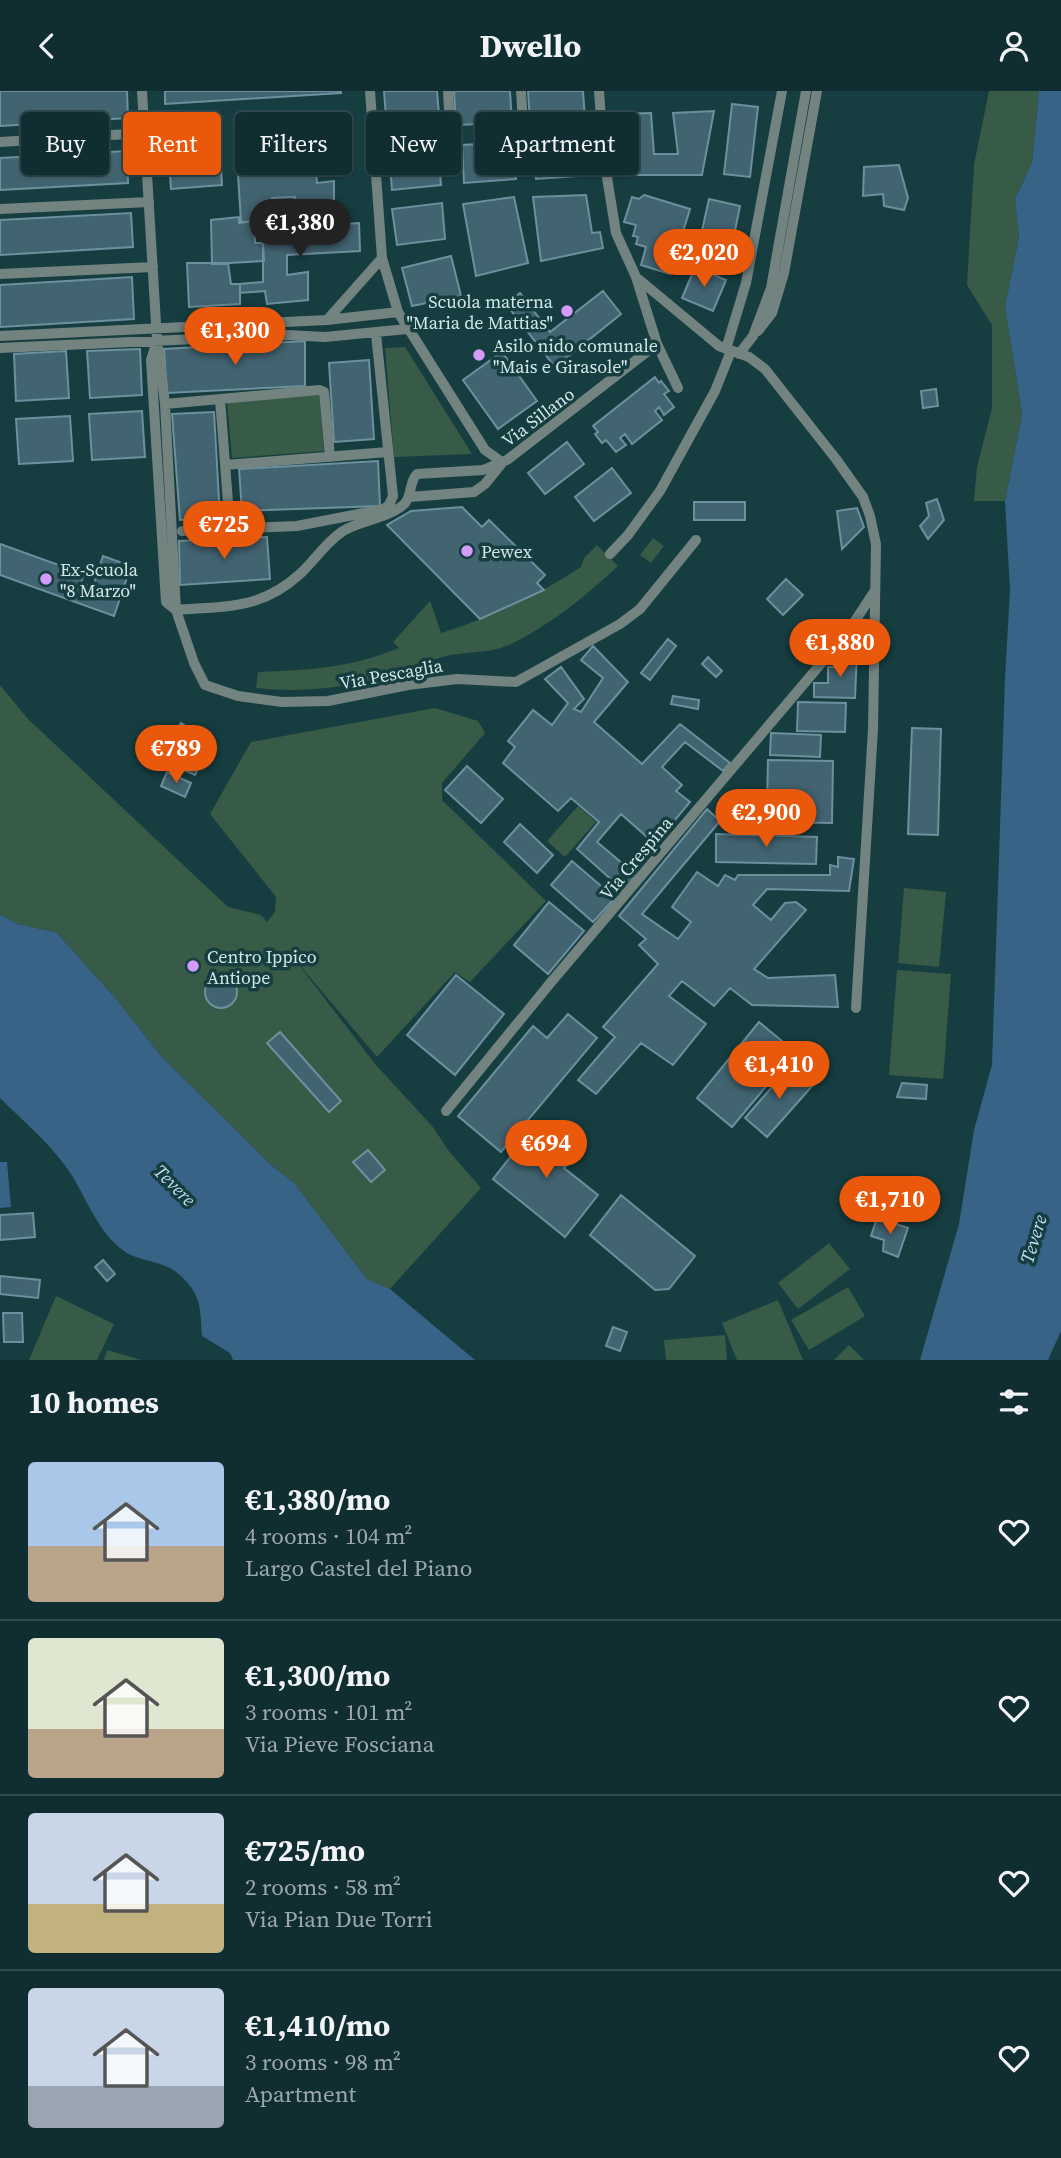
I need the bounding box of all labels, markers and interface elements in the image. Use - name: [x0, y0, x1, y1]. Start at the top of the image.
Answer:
- text: Dwello: [480, 24, 581, 68]
- icon: back: [28, 27, 66, 65]
- icon: person: [995, 27, 1033, 65]
- chip: Buy: [21, 112, 109, 175]
- chip: Rent: [123, 112, 221, 175]
- chip: Filters: [235, 112, 352, 175]
- chip: New: [366, 112, 461, 175]
- chip: Apartment: [475, 112, 639, 175]
- pin: €1,380: [243, 199, 357, 259]
- text: €1,380: [265, 206, 335, 238]
- pin: €2,020: [647, 229, 761, 289]
- text: €2,020: [669, 236, 739, 268]
- place label: Scuola materna "Maria de Mattias": [406, 289, 554, 335]
- marker: Scuola materna "Maria de Mattias": [559, 303, 575, 319]
- pin: €1,300: [178, 307, 292, 367]
- text: €1,300: [200, 314, 270, 346]
- place label: Asilo nido comunale "Mais e Girasole": [493, 333, 658, 379]
- marker: Asilo nido comunale "Mais e Girasole": [471, 347, 487, 363]
- street label: Via Sillano: [496, 381, 580, 453]
- pin: €725: [183, 501, 265, 561]
- text: €725: [199, 508, 249, 540]
- place label: Pewex: [481, 539, 533, 564]
- marker: Pewex: [459, 543, 475, 559]
- place label: Ex-Scuola "8 Marzo": [60, 557, 139, 603]
- marker: Ex-Scuola "8 Marzo": [38, 571, 54, 587]
- pin: €1,880: [783, 619, 897, 679]
- text: €1,880: [805, 626, 875, 658]
- street label: Via Pescaglia: [337, 652, 445, 695]
- pin: €789: [135, 725, 217, 785]
- text: €789: [151, 732, 201, 764]
- pin: €2,900: [709, 789, 823, 849]
- text: €2,900: [731, 796, 801, 828]
- street label: Via Crespina: [594, 810, 679, 905]
- place label: Centro Ippico Antiope: [207, 944, 317, 990]
- marker: Centro Ippico Antiope: [185, 958, 201, 974]
- pin: €1,410: [722, 1041, 836, 1101]
- text: €1,410: [744, 1048, 814, 1080]
- pin: €694: [505, 1121, 587, 1180]
- text: €694: [521, 1127, 571, 1159]
- water label: Tevere: [148, 1158, 202, 1212]
- pin: €1,710: [833, 1177, 947, 1236]
- text: €1,710: [855, 1183, 925, 1215]
- water label: Tevere: [1013, 1211, 1053, 1266]
- text: 10 homes: [28, 1382, 159, 1423]
- icon: filters: [995, 1383, 1033, 1421]
- text: €1,380/mo: [245, 1479, 390, 1520]
- icon: home: [84, 1490, 168, 1574]
- icon: heart: [995, 1513, 1033, 1551]
- text: 4 rooms · 104 m²: [245, 1520, 412, 1552]
- text: Largo Castel del Piano: [245, 1552, 472, 1584]
- text: €1,300/mo: [245, 1655, 390, 1696]
- icon: home: [84, 1666, 168, 1750]
- icon: heart: [995, 1689, 1033, 1727]
- text: 3 rooms · 101 m²: [245, 1696, 412, 1728]
- text: Via Pieve Fosciana: [245, 1728, 434, 1760]
- text: €725/mo: [245, 1830, 365, 1871]
- icon: home: [84, 1841, 168, 1925]
- icon: heart: [995, 1864, 1033, 1902]
- text: 2 rooms · 58 m²: [245, 1871, 401, 1903]
- text: Via Pian Due Torri: [245, 1903, 433, 1935]
- text: €1,410/mo: [245, 2005, 390, 2046]
- icon: home: [84, 2016, 168, 2100]
- icon: heart: [995, 2039, 1033, 2077]
- text: 3 rooms · 98 m²: [245, 2046, 401, 2078]
- text: Apartment: [245, 2078, 356, 2110]

